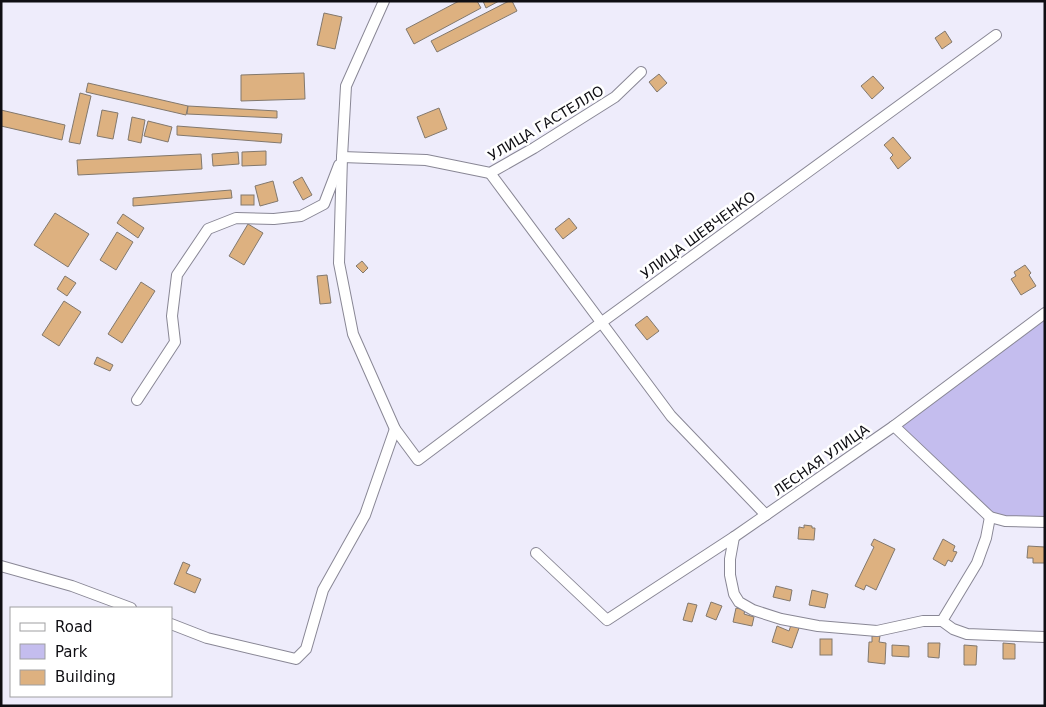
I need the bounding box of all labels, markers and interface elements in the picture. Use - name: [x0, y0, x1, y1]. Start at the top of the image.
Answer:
- street label: УЛИЦА ГАСТЕЛЛО: [485, 82, 607, 164]
- street label: УЛИЦА ШЕВЧЕНКО: [638, 188, 758, 282]
- street label: ЛЕСНАЯ УЛИЦА: [770, 421, 872, 499]
- legend: [10, 607, 172, 697]
- text: Road: [55, 618, 93, 636]
- text: Park: [55, 643, 88, 661]
- text: Building: [55, 668, 116, 686]

